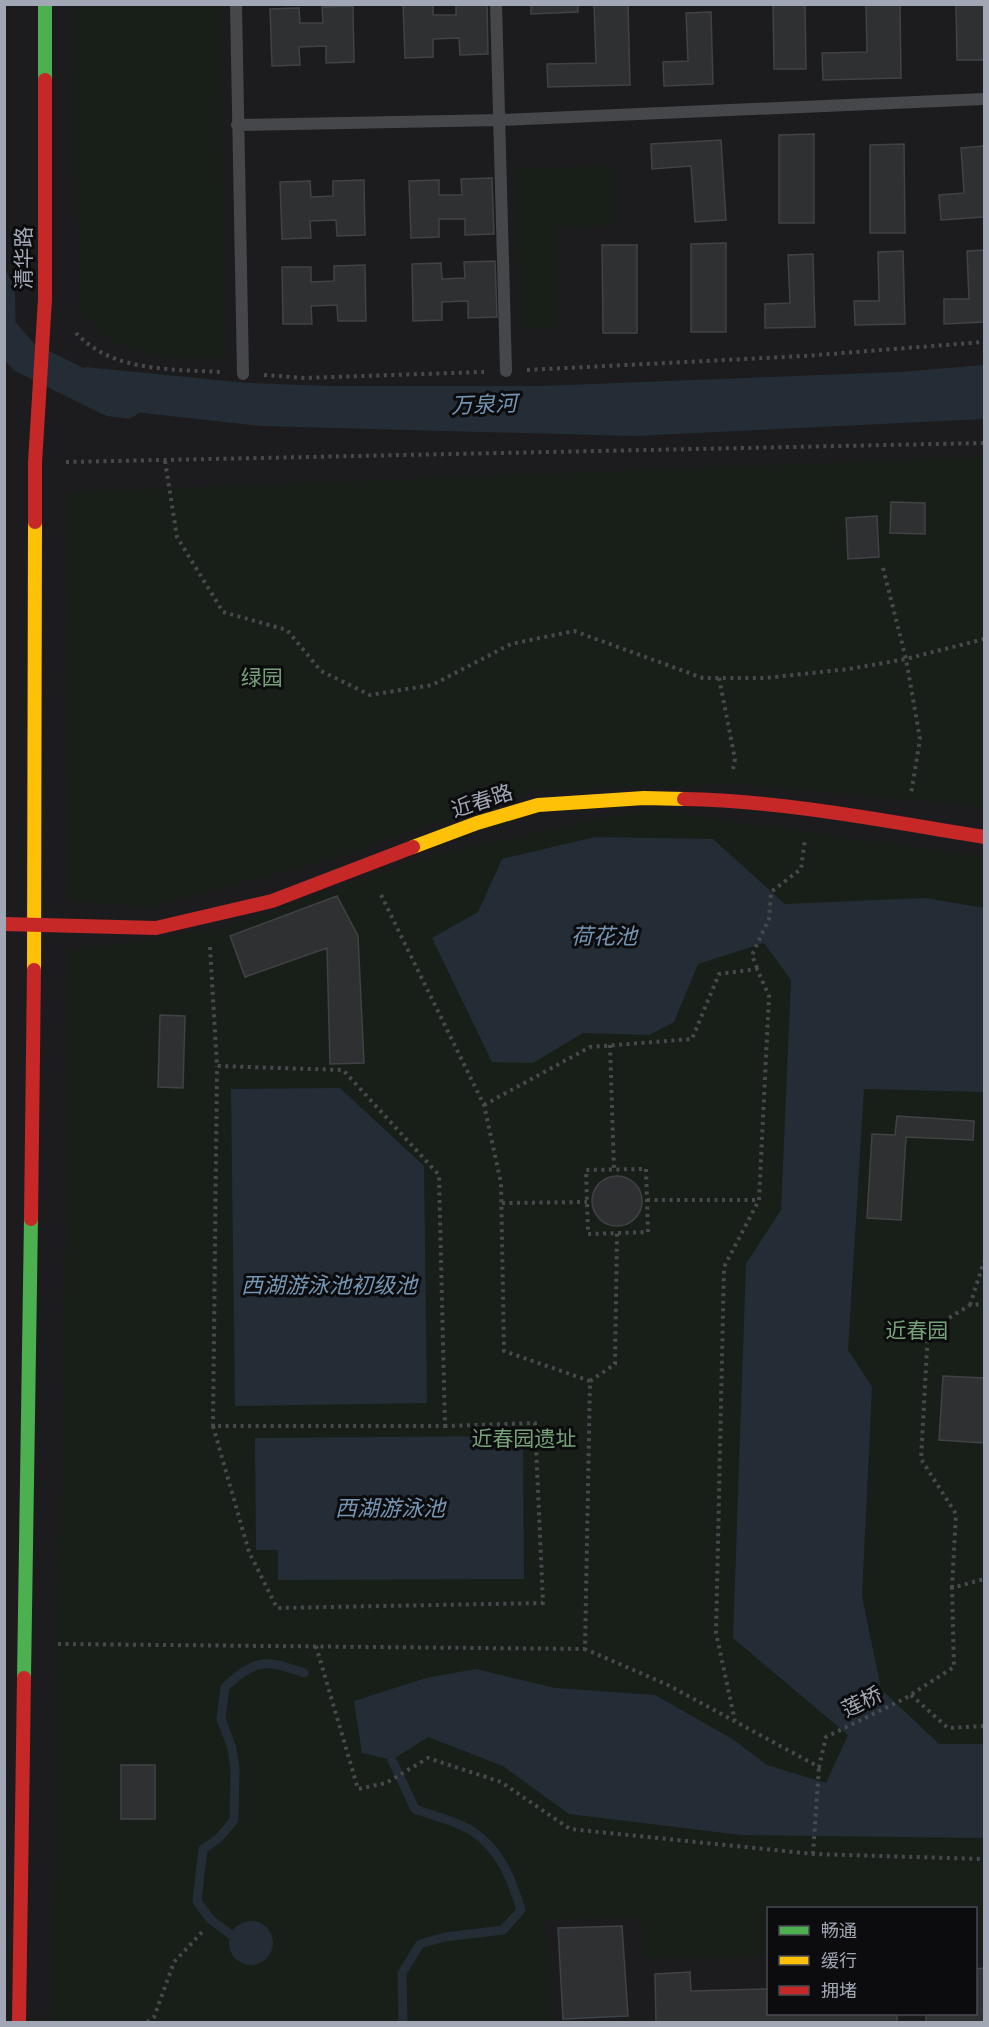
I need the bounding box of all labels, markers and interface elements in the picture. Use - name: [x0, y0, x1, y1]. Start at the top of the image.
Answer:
- street label: 清华路: [12, 227, 35, 290]
- water label: 万泉河: [451, 391, 521, 418]
- park label: 绿园: [241, 666, 283, 689]
- street label: 近春路: [448, 780, 515, 821]
- water label: 荷花池: [571, 924, 639, 949]
- water label: 西湖游泳池初级池: [241, 1273, 419, 1298]
- park label: 近春园: [886, 1319, 949, 1342]
- park label: 近春园遗址: [472, 1427, 577, 1450]
- water label: 西湖游泳池: [335, 1496, 447, 1521]
- street label: 莲桥: [838, 1682, 886, 1721]
- legend: [767, 1907, 977, 2015]
- text: 畅通: [821, 1921, 857, 1941]
- text: 缓行: [821, 1951, 857, 1971]
- text: 拥堵: [821, 1981, 857, 2001]

